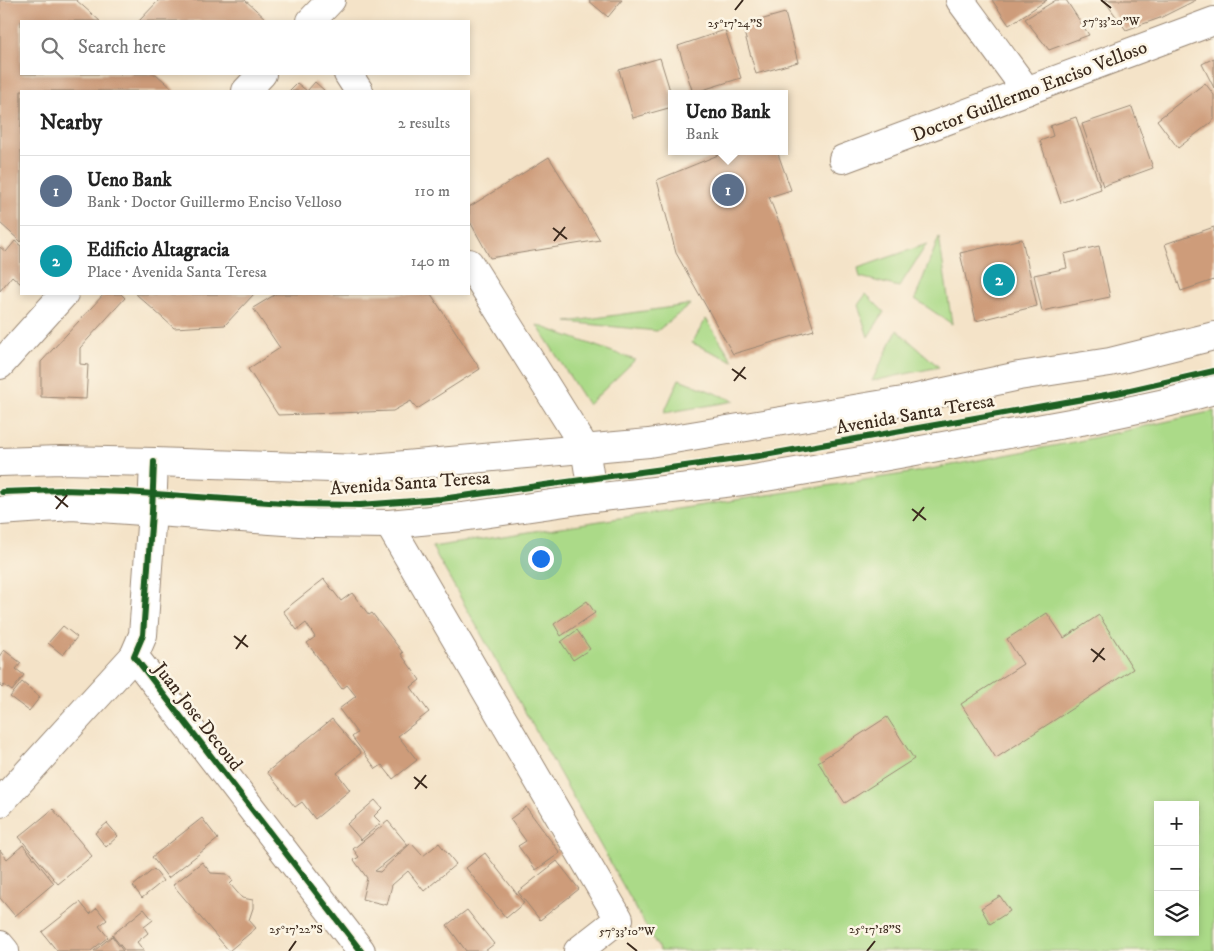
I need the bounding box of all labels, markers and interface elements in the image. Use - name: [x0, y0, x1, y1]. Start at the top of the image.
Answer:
- text: 57°33'20"W: [1082, 14, 1141, 29]
- text: 25°17'24"S: [708, 16, 762, 31]
- search box: [20, 20, 470, 75]
- icon: search: [38, 34, 66, 62]
- text: Search here: [78, 36, 166, 59]
- street label: Doctor Guillermo Enciso Velloso: [909, 36, 1150, 147]
- popup: [668, 90, 788, 155]
- text: Ueno Bank: [686, 101, 770, 124]
- text: Nearby: [40, 110, 102, 136]
- text: 2 results: [398, 113, 450, 133]
- text: Bank: [686, 124, 719, 144]
- text: Ueno Bank: [87, 169, 172, 192]
- pin: 1: [712, 171, 744, 209]
- text: 1: [53, 181, 59, 201]
- text: 110 m: [414, 181, 450, 201]
- text: Bank · Doctor Guillermo Enciso Velloso: [87, 192, 342, 212]
- text: Edificio Altagracia: [87, 239, 229, 262]
- text: 2: [52, 251, 60, 271]
- text: 140 m: [411, 251, 450, 271]
- pin: 2: [983, 261, 1015, 299]
- text: Place · Avenida Santa Teresa: [87, 262, 267, 282]
- street label: Avenida Santa Teresa: [834, 389, 996, 440]
- street label: Avenida Santa Teresa: [329, 466, 491, 501]
- your location: [528, 546, 554, 572]
- street label: Juan Jose Decoud: [147, 657, 248, 776]
- map controls: [1154, 801, 1199, 936]
- button: +: [1154, 801, 1199, 846]
- button: −: [1154, 846, 1199, 891]
- button: layers: [1154, 891, 1199, 936]
- text: 25°17'22"S: [269, 922, 323, 937]
- text: 25°17'18"S: [849, 922, 901, 937]
- text: 57°33'10"W: [599, 924, 656, 939]

